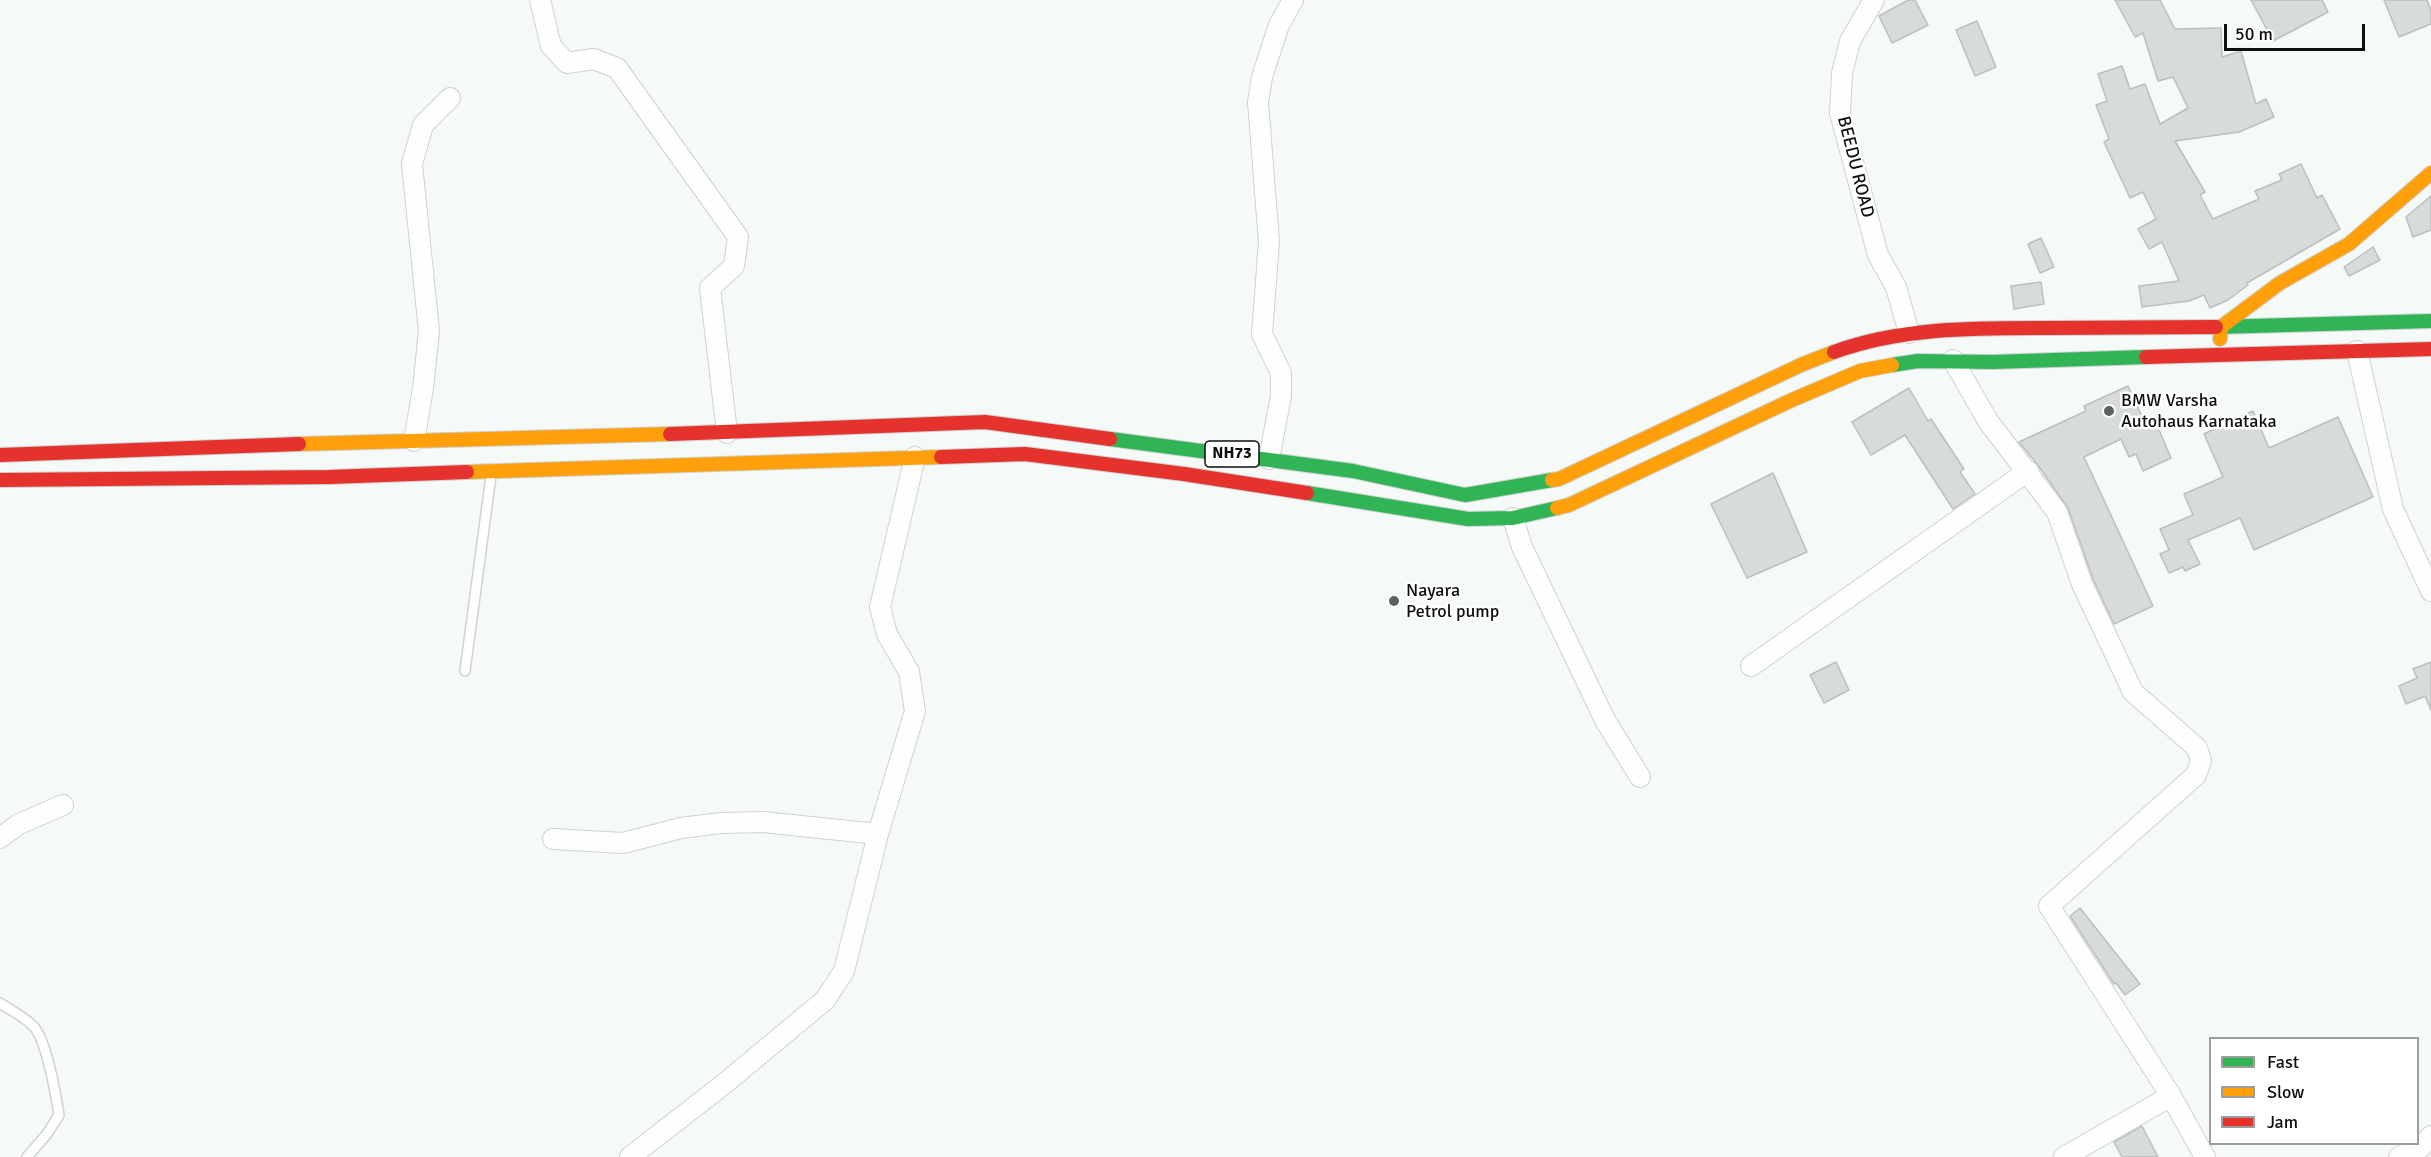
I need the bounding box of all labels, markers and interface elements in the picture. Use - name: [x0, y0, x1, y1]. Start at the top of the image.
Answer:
- scale bar: [2227, 12, 2368, 50]
- text: 50 m: [2235, 23, 2273, 45]
- street label: BEEDU ROAD: [1832, 114, 1878, 220]
- place label: BMW Varsha Autohaus Karnataka: [2121, 390, 2277, 432]
- marker: BMW Varsha Autohaus Karnataka: [2102, 404, 2116, 418]
- road number: NH73: [1205, 441, 1259, 467]
- place label: Nayara Petrol pump: [1406, 580, 1499, 622]
- marker: Nayara Petrol pump: [1387, 594, 1401, 608]
- legend: [2209, 1037, 2419, 1145]
- text: Fast: [2267, 1051, 2299, 1073]
- text: Slow: [2267, 1081, 2304, 1103]
- text: Jam: [2267, 1111, 2298, 1133]

